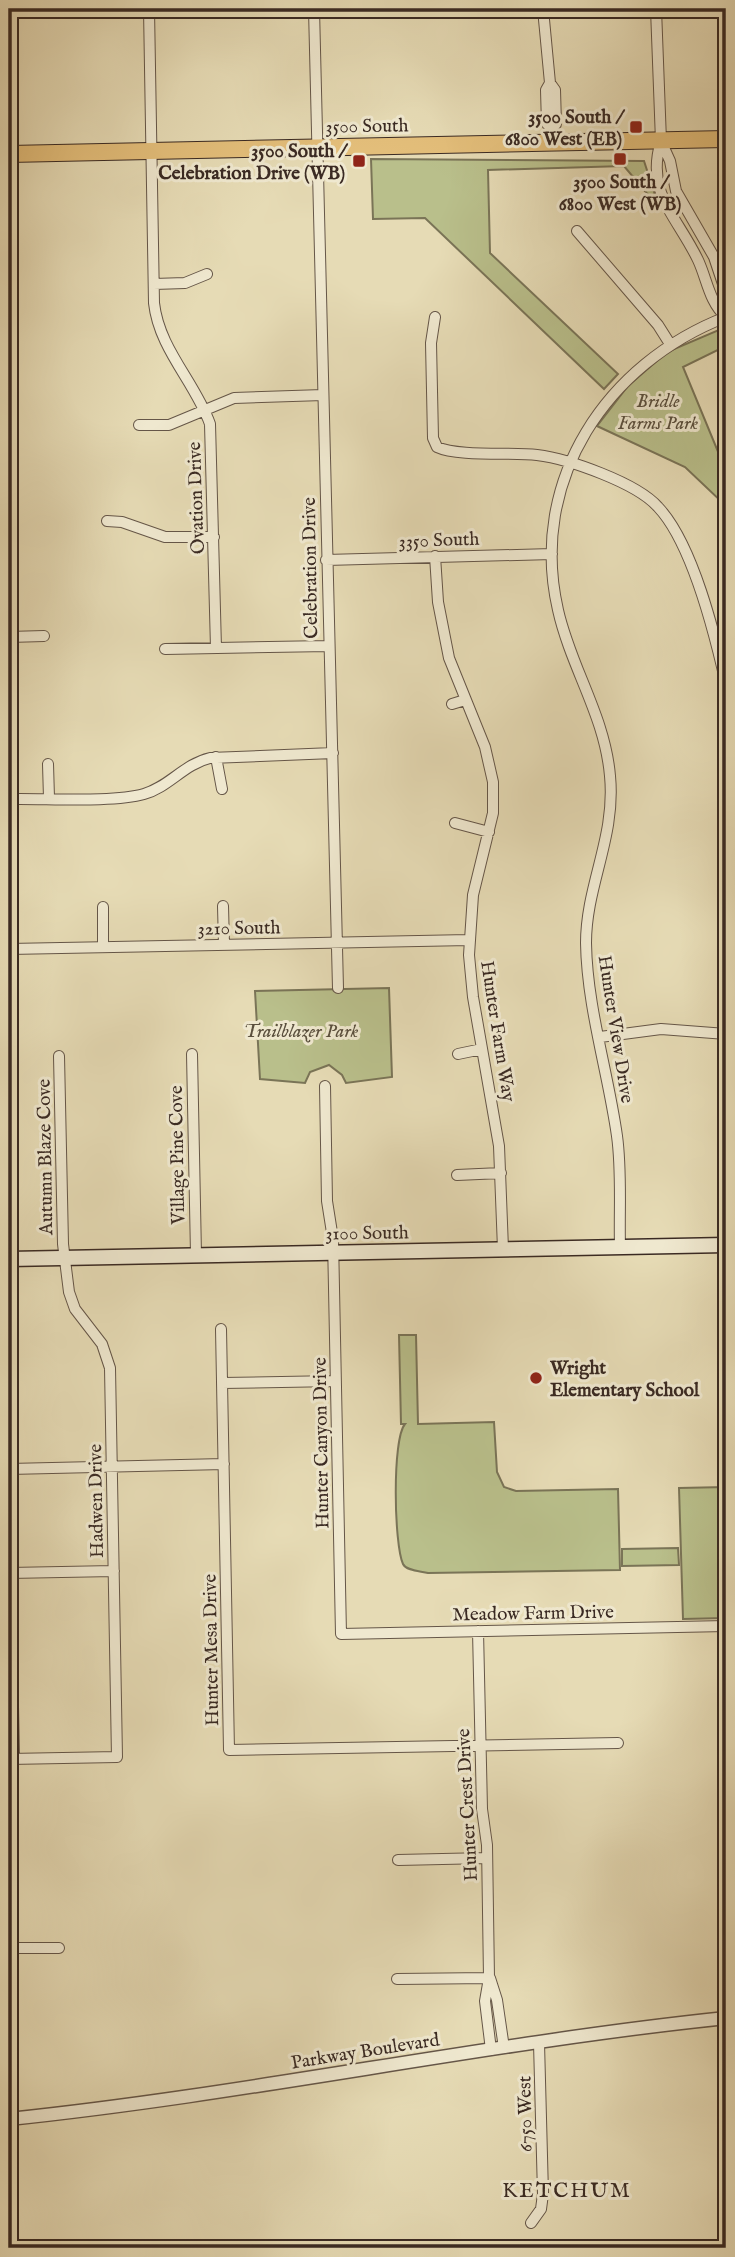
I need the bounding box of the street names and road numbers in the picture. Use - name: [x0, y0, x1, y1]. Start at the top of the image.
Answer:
- street label: 3500 South: [325, 114, 409, 140]
- street label: Ovation Drive: [183, 441, 211, 555]
- street label: Celebration Drive: [298, 497, 324, 639]
- street label: 3350 South: [398, 528, 480, 554]
- street label: 3210 South: [197, 916, 281, 942]
- street label: Hunter View Drive: [591, 954, 639, 1105]
- street label: Hunter Farm Way: [474, 959, 520, 1104]
- street label: Autumn Blaze Cove: [33, 1078, 59, 1236]
- street label: Village Pine Cove: [165, 1085, 191, 1226]
- street label: 3100 South: [325, 1221, 409, 1247]
- street label: Hunter Canyon Drive: [308, 1357, 335, 1529]
- street label: Hadwen Drive: [84, 1443, 110, 1558]
- street label: Hunter Mesa Drive: [199, 1573, 225, 1726]
- street label: Meadow Farm Drive: [452, 1601, 614, 1627]
- street label: Hunter Crest Drive: [452, 1728, 484, 1882]
- street label: Parkway Boulevard: [289, 2028, 442, 2076]
- street label: 6750 West: [513, 2075, 539, 2152]

